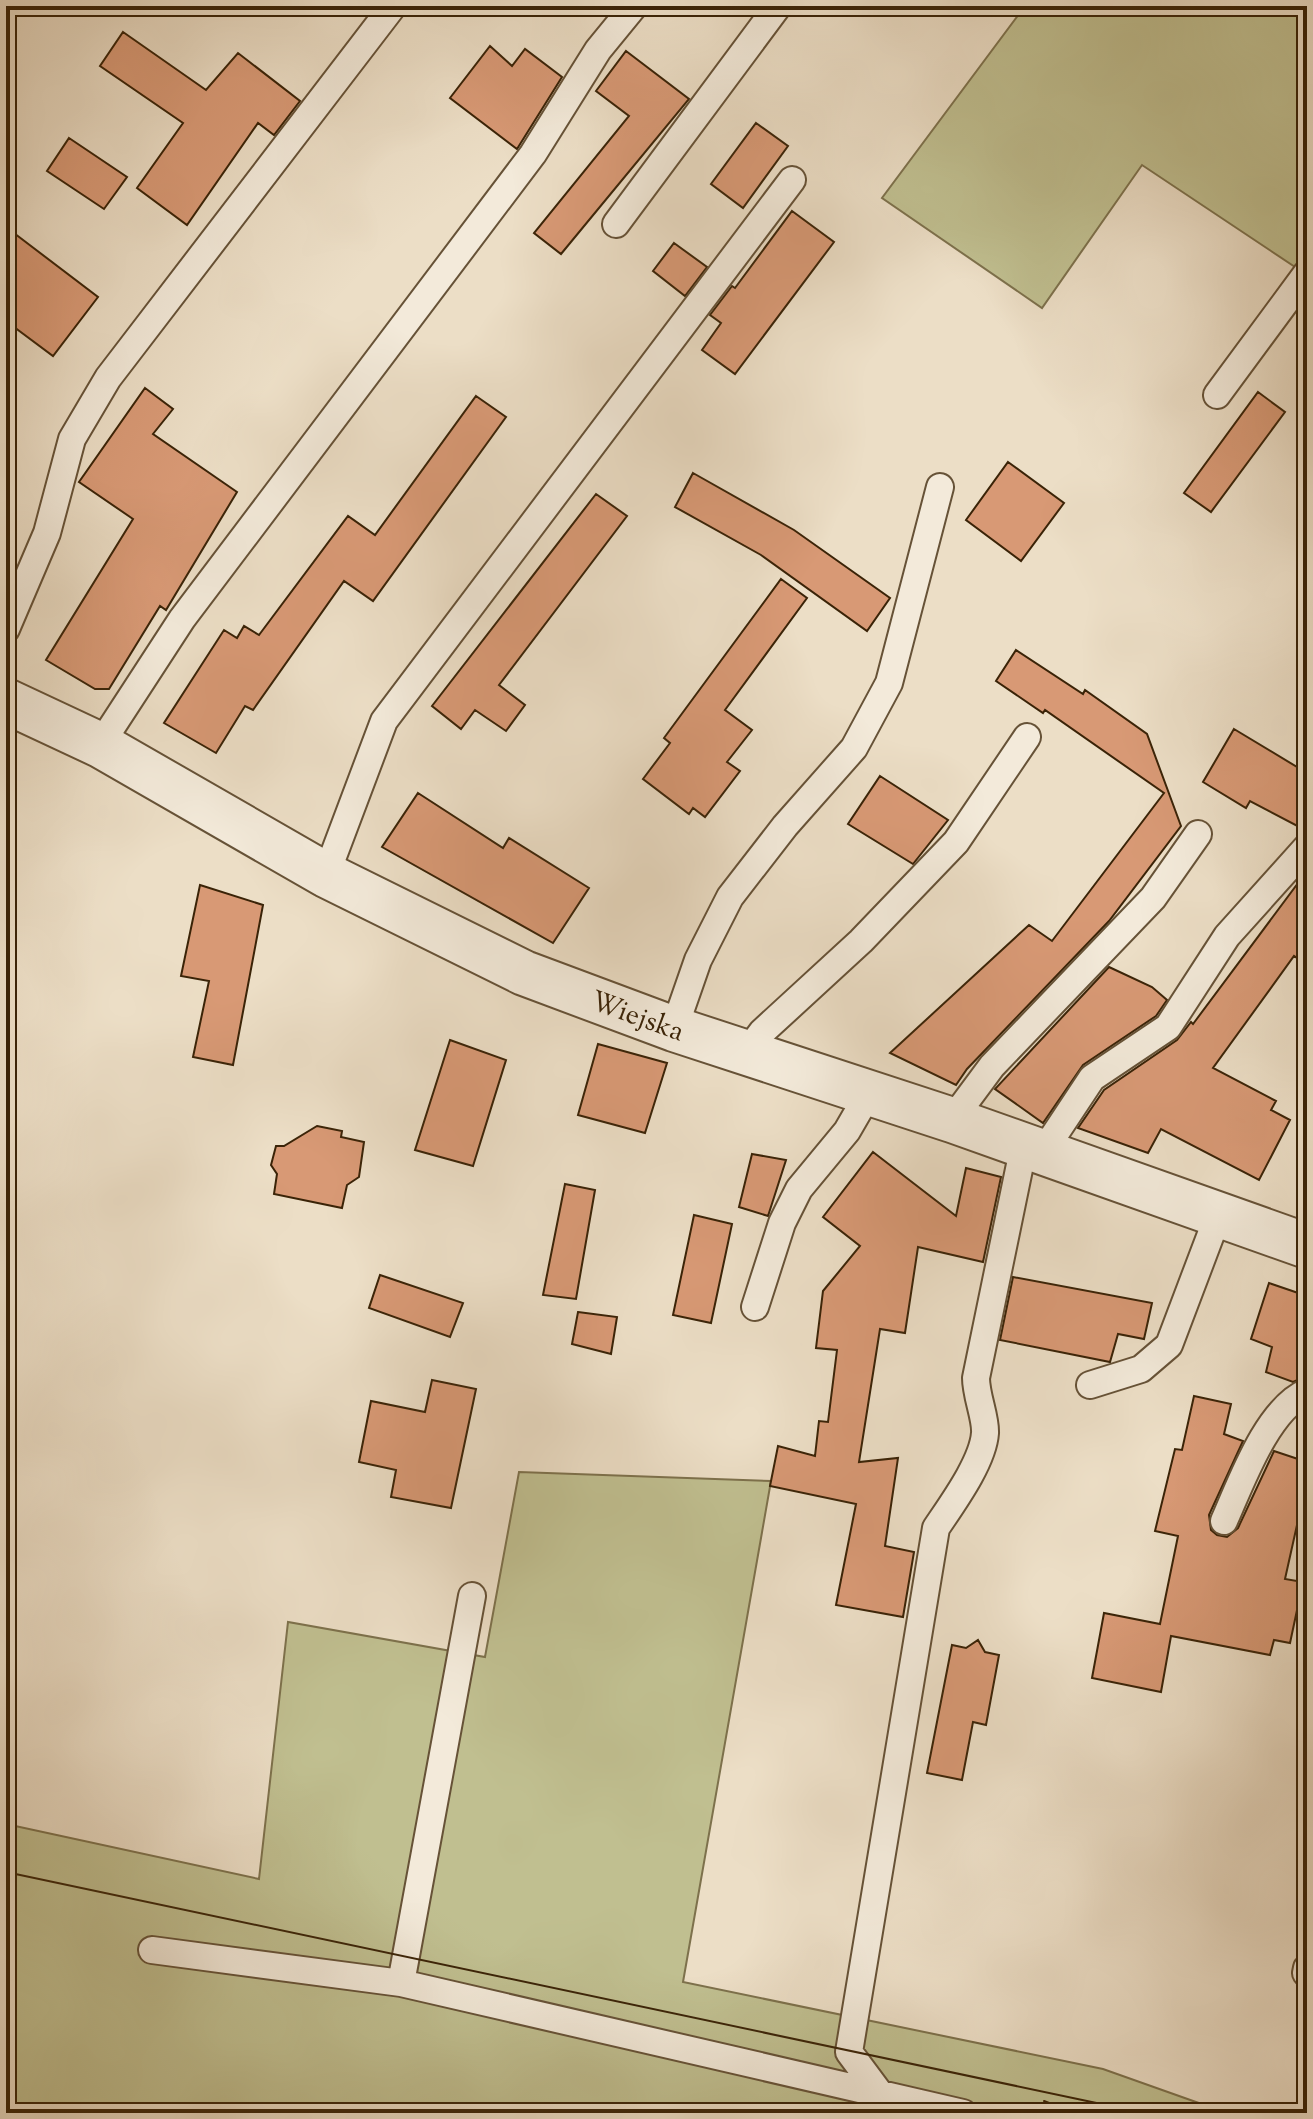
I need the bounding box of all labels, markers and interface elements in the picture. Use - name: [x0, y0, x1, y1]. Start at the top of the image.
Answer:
- street label: Wiejska: [585, 982, 690, 1053]

